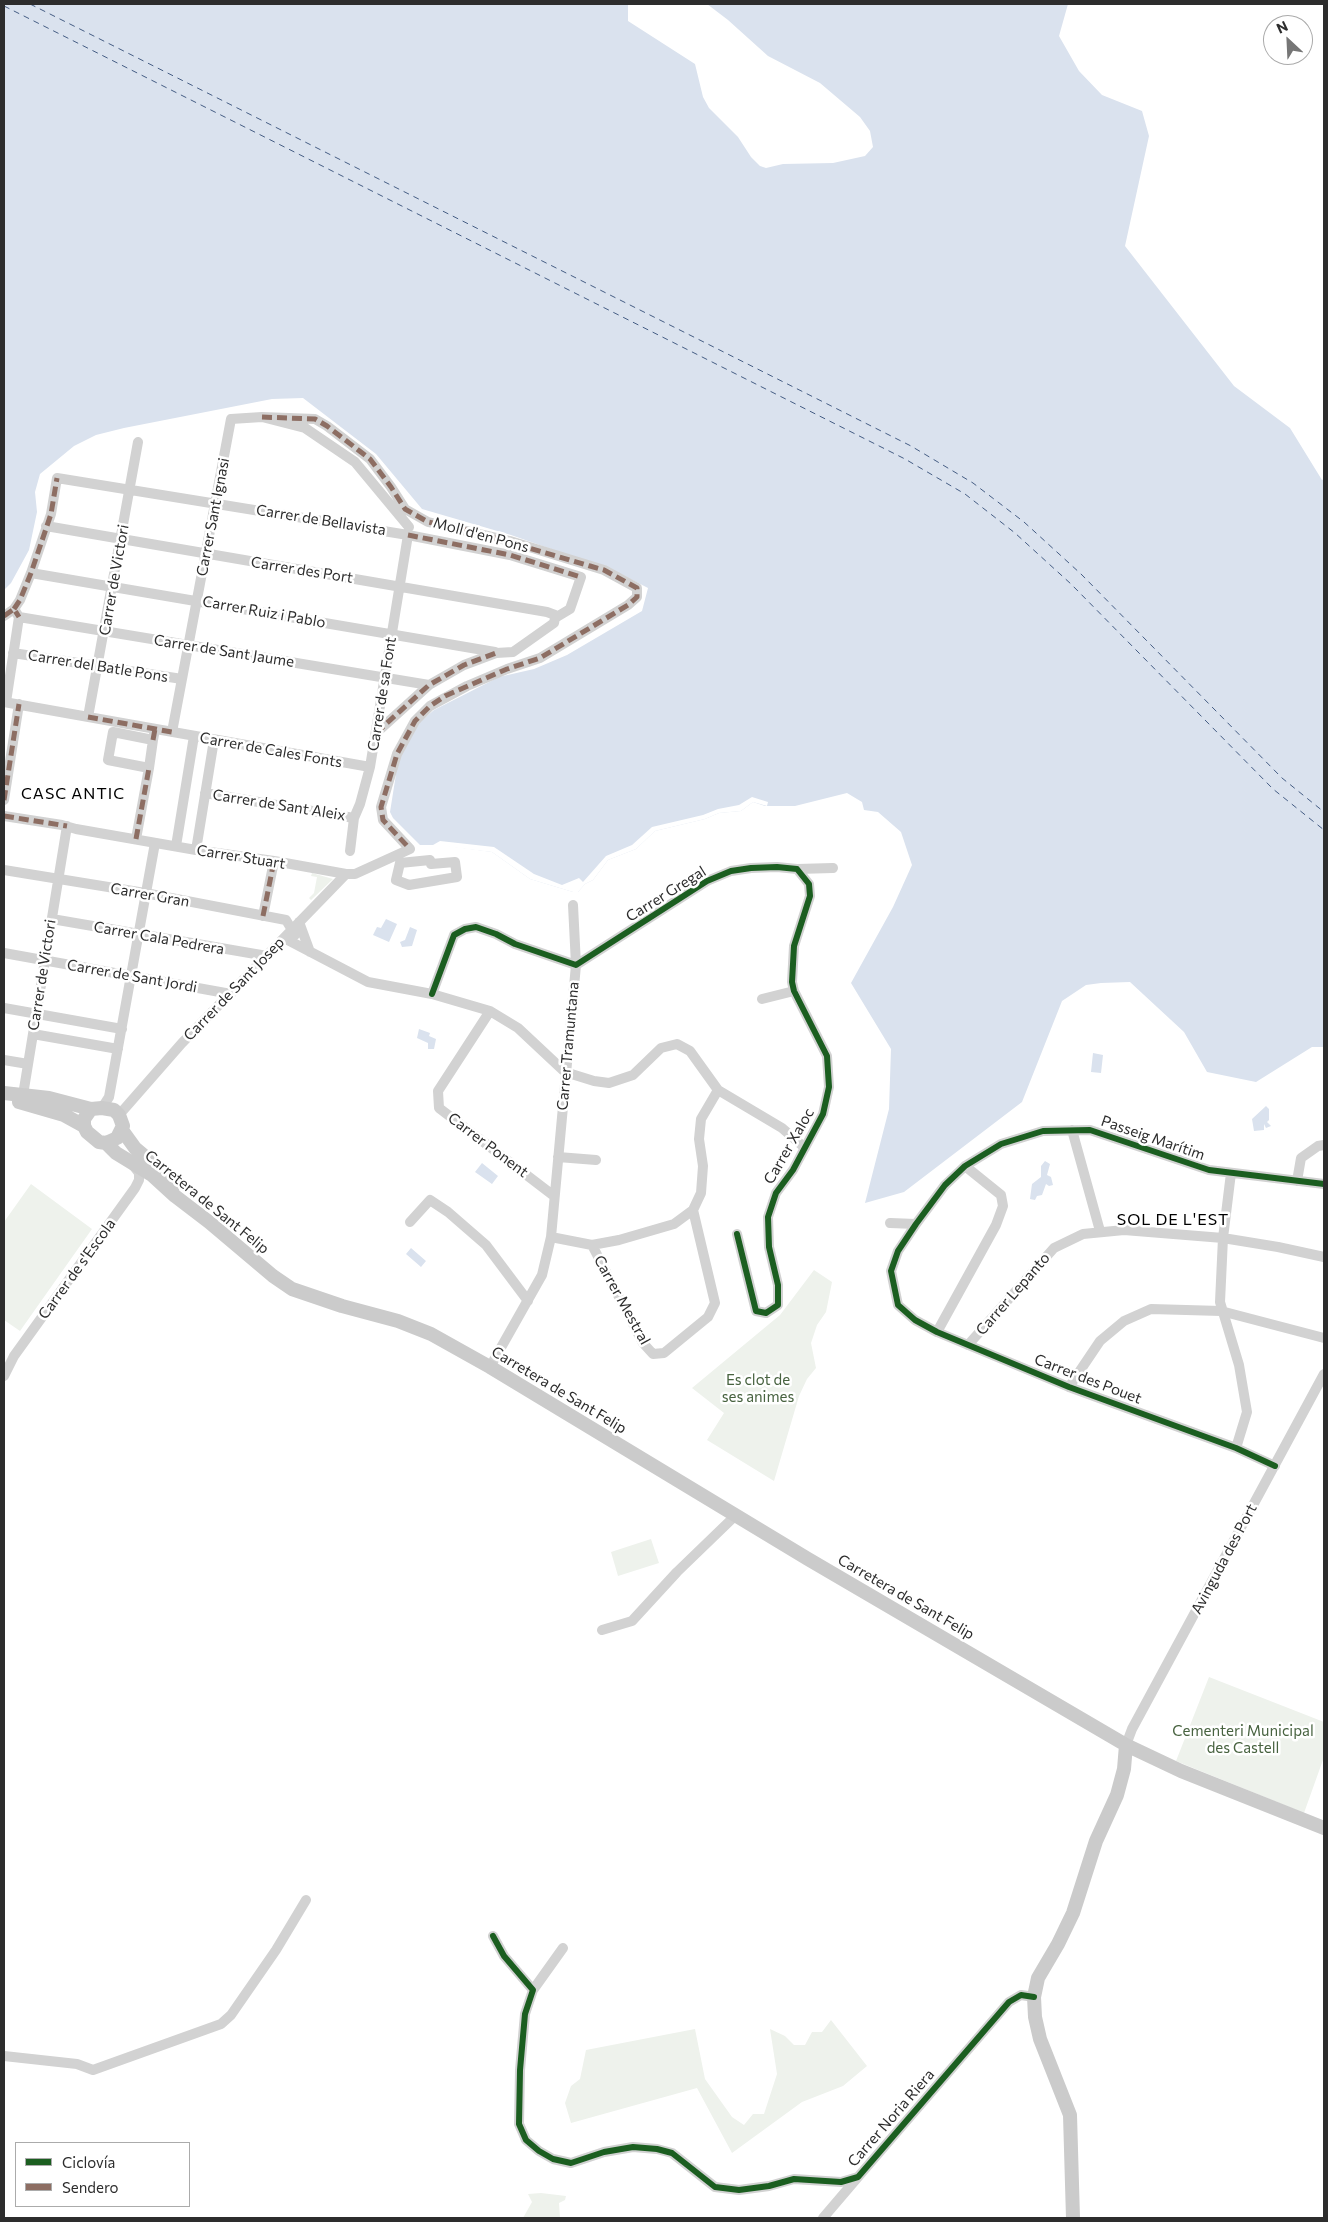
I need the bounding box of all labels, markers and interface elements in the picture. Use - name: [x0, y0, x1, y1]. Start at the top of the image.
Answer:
- north arrow: [1263, 15, 1313, 65]
- text: N: [1274, 17, 1290, 37]
- street label: Carrer Sant Ignasi: [193, 456, 233, 578]
- street label: Carrer de Bellavista: [255, 501, 387, 539]
- street label: Moll d'en Pons: [431, 514, 531, 556]
- street label: Carrer de Victori: [95, 523, 133, 637]
- street label: Carrer des Port: [250, 553, 354, 587]
- street label: Carrer Ruiz i Pablo: [201, 592, 327, 632]
- street label: Carrer de Sant Jaume: [153, 631, 295, 671]
- street label: Carrer de sa Font: [364, 636, 400, 752]
- street label: Carrer del Batle Pons: [27, 646, 169, 686]
- street label: Carrer de Cales Fonts: [198, 729, 344, 771]
- district label: CASC ANTIC: [20, 784, 126, 804]
- street label: Carrer de Sant Aleix: [211, 786, 347, 824]
- street label: Carrer Stuart: [195, 841, 287, 873]
- street label: Carrer Gregal: [623, 862, 709, 926]
- street label: Carrer Gran: [109, 879, 191, 911]
- street label: Carrer de Victori: [24, 918, 60, 1032]
- street label: Carrer Cala Pedrera: [92, 918, 226, 958]
- street label: Carrer de Sant Josep: [180, 933, 288, 1045]
- street label: Carrer de Sant Jordi: [65, 956, 199, 996]
- street label: Carrer Tramuntana: [553, 981, 583, 1111]
- street label: Carrer Xaloc: [760, 1105, 818, 1187]
- street label: Carrer Ponent: [444, 1109, 532, 1181]
- street label: Passeig Marítim: [1099, 1112, 1207, 1164]
- street label: Carretera de Sant Felip: [141, 1146, 273, 1258]
- district label: SOL DE L'EST: [1115, 1210, 1231, 1230]
- street label: Carrer de s'Escola: [35, 1215, 119, 1323]
- street label: Carrer Lepanto: [972, 1249, 1054, 1339]
- street label: Carrer Mestral: [590, 1252, 654, 1348]
- street label: Carretera de Sant Felip: [488, 1342, 630, 1438]
- street label: Carrer des Pouet: [1032, 1350, 1144, 1408]
- park label: Es clot de ses animes: [722, 1371, 794, 1406]
- street label: Avinguda des Port: [1187, 1501, 1261, 1617]
- street label: Carretera de Sant Felip: [835, 1551, 977, 1643]
- park label: Cementeri Municipal des Castell: [1172, 1722, 1314, 1757]
- street label: Carrer Noria Riera: [844, 2066, 938, 2170]
- legend: [15, 2142, 190, 2207]
- text: Ciclovía: [62, 2153, 115, 2171]
- text: Sendero: [62, 2178, 119, 2196]

